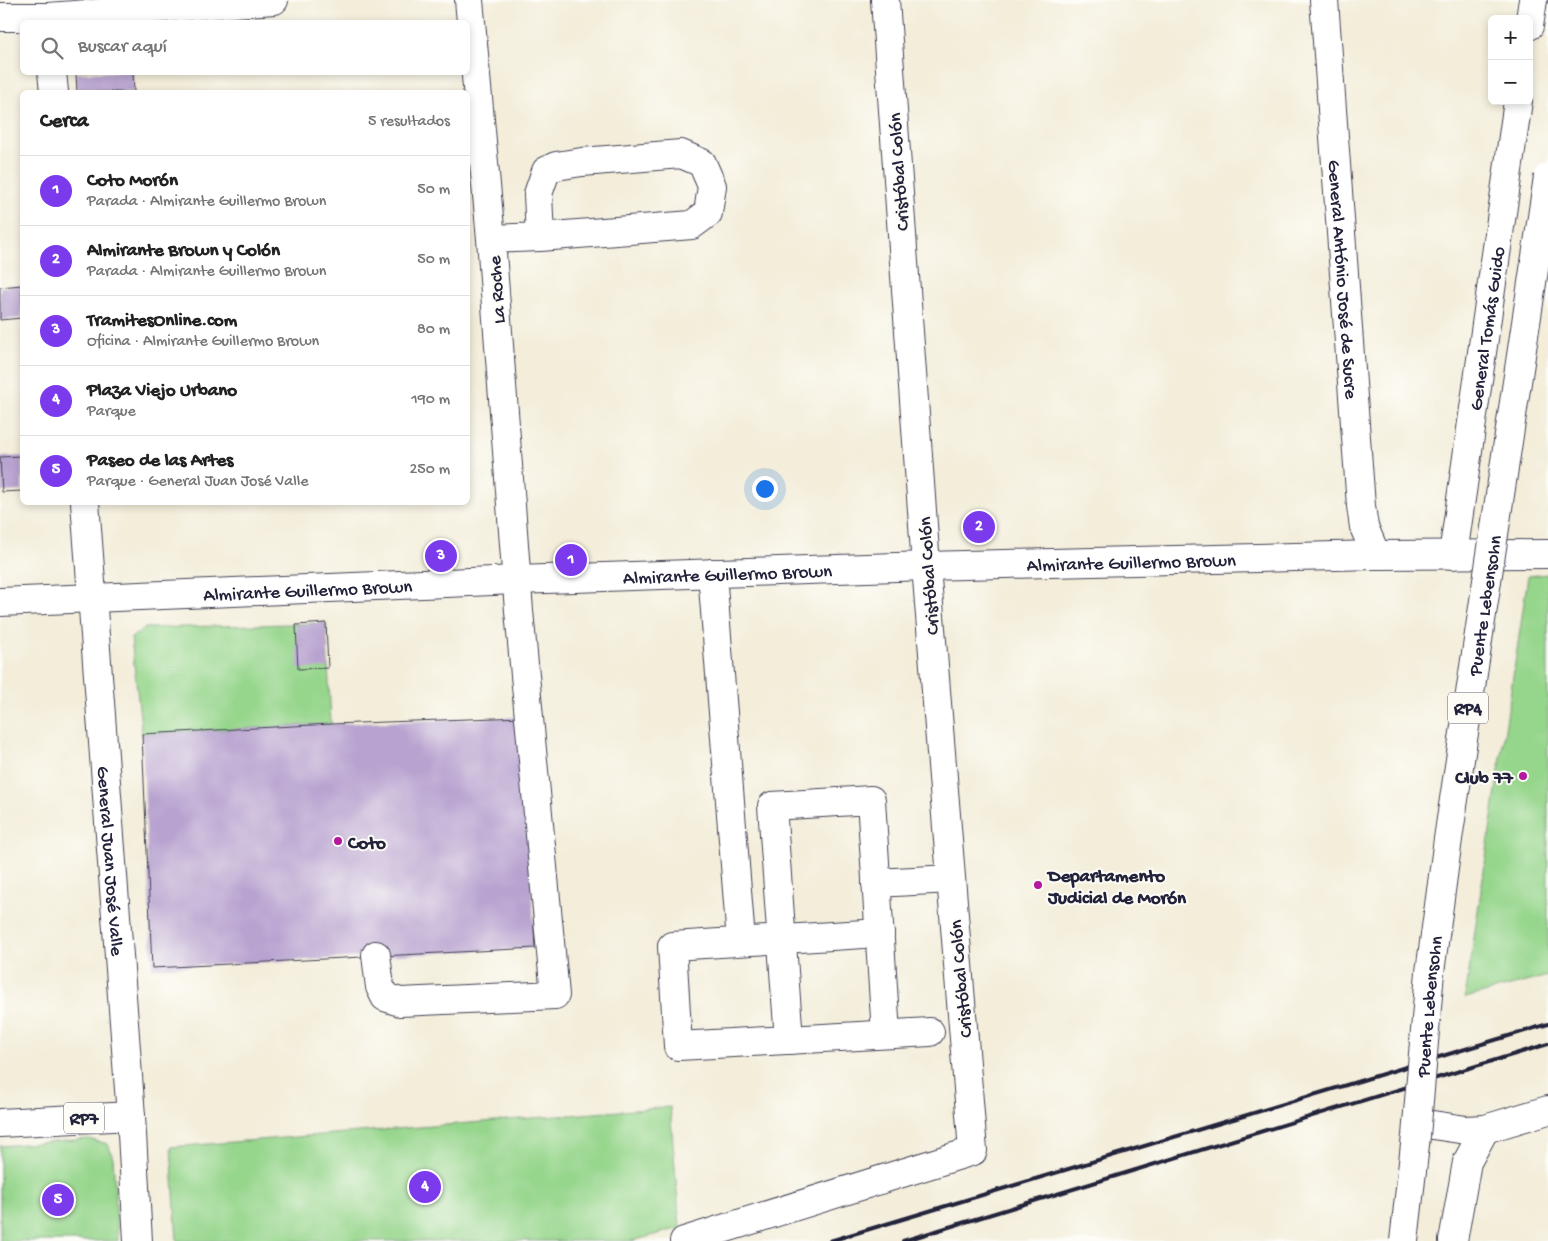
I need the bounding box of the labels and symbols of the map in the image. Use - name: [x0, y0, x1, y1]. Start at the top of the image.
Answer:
- street label: Cristóbal Colón: [885, 112, 916, 232]
- street label: General António José de Sucre: [1321, 159, 1361, 400]
- street label: General Tomás Guido: [1466, 245, 1512, 412]
- street label: La Roche: [485, 255, 512, 325]
- your location: [752, 476, 778, 502]
- pin: 2: [963, 508, 995, 546]
- street label: Cristóbal Colón: [915, 516, 946, 636]
- street label: Puente Lebensohn: [1465, 534, 1509, 679]
- pin: 3: [425, 537, 457, 575]
- pin: 1: [555, 541, 587, 579]
- street label: Almirante Guillermo Brown: [1026, 550, 1236, 579]
- street label: Almirante Guillermo Brown: [623, 561, 833, 591]
- street label: Almirante Guillermo Brown: [203, 576, 413, 608]
- road number: RP4: [1448, 692, 1488, 724]
- street label: General Juan José Valle: [90, 765, 127, 957]
- place label: Club 77: [1454, 768, 1514, 791]
- marker: Club 77: [1517, 770, 1529, 782]
- place label: Coto: [347, 833, 386, 856]
- marker: Coto: [332, 835, 344, 847]
- place label: Departamento Judicial de Morón: [1046, 866, 1187, 911]
- marker: Departamento Judicial de Morón: [1032, 879, 1044, 891]
- street label: Cristóbal Colón: [946, 919, 979, 1039]
- street label: Puente Lebensohn: [1413, 934, 1450, 1079]
- road number: RP7: [64, 1102, 104, 1134]
- pin: 4: [409, 1168, 441, 1206]
- pin: 5: [42, 1181, 74, 1219]

